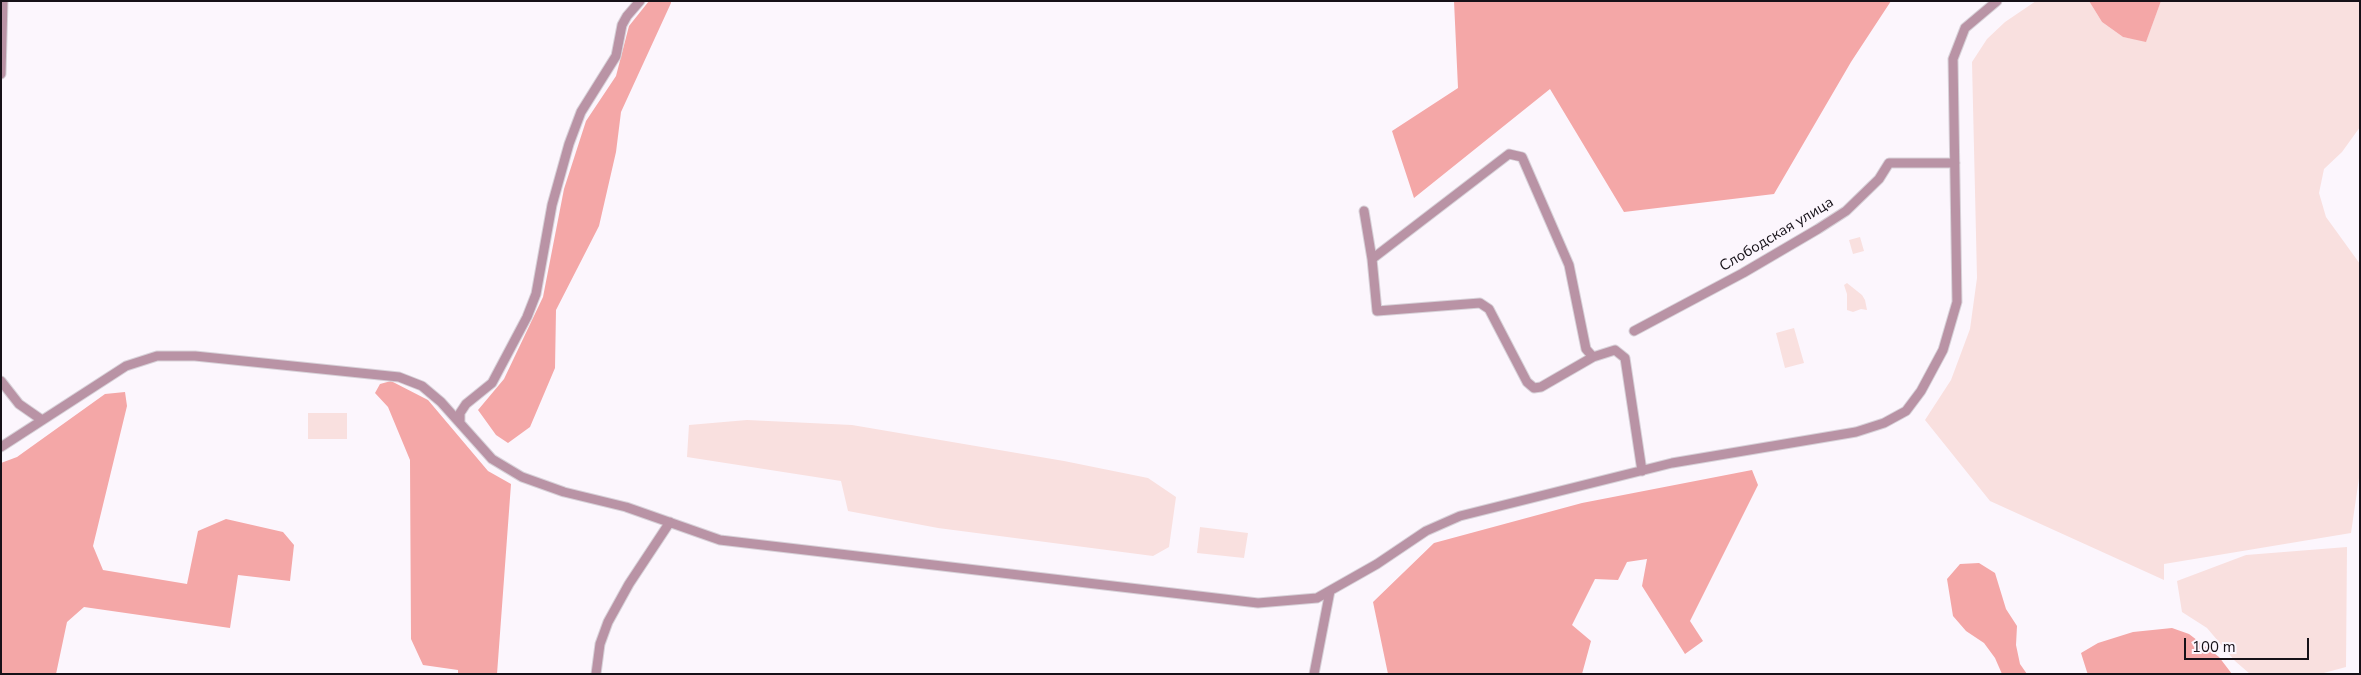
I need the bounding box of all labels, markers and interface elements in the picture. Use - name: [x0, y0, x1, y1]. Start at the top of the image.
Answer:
- street label: Слободская улица: [1717, 194, 1837, 276]
- scale bar: [2186, 628, 2311, 660]
- text: 100 m: [2192, 637, 2236, 657]

